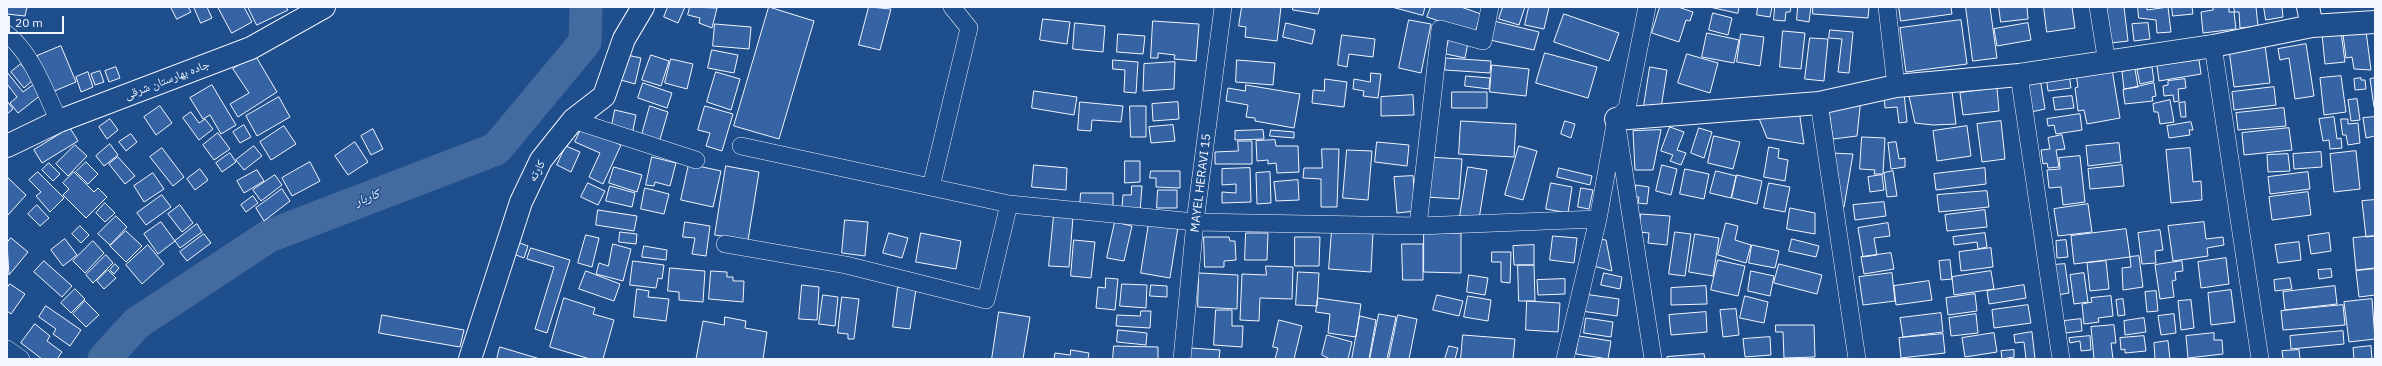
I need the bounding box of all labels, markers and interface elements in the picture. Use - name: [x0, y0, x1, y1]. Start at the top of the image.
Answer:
- scale bar: [10, 8, 66, 34]
- text: 20 m: [15, 15, 43, 30]
- street label: جاده بهارستان شرقی: [122, 57, 212, 103]
- street label: MAYEL HERAVI 15: [1188, 133, 1214, 233]
- street label: کارته: [525, 158, 549, 184]
- water label: کاربار: [352, 186, 382, 210]

